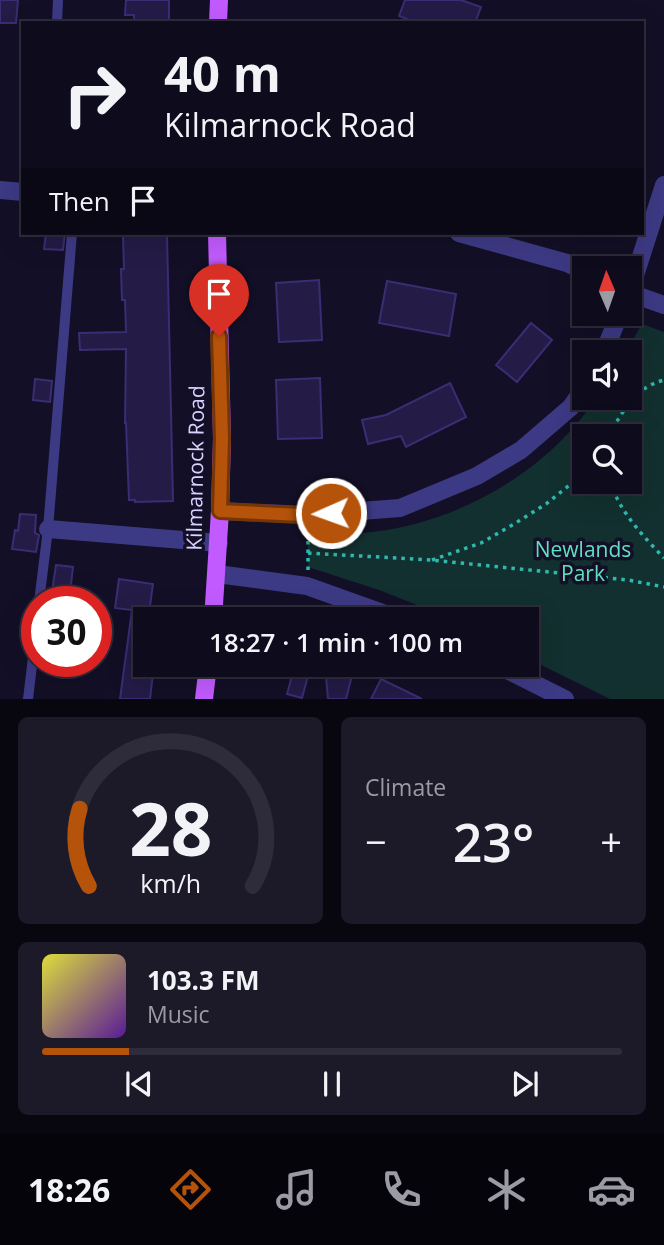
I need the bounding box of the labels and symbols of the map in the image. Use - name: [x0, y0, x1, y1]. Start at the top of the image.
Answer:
- north arrow: [572, 256, 642, 326]
- pin: [189, 264, 249, 336]
- street label: Kilmarnock Road: [180, 385, 210, 551]
- position arrow: [294, 476, 368, 550]
- park label: Newlands Park: [535, 535, 631, 587]
- speed limit sign: 30: [21, 586, 112, 677]

